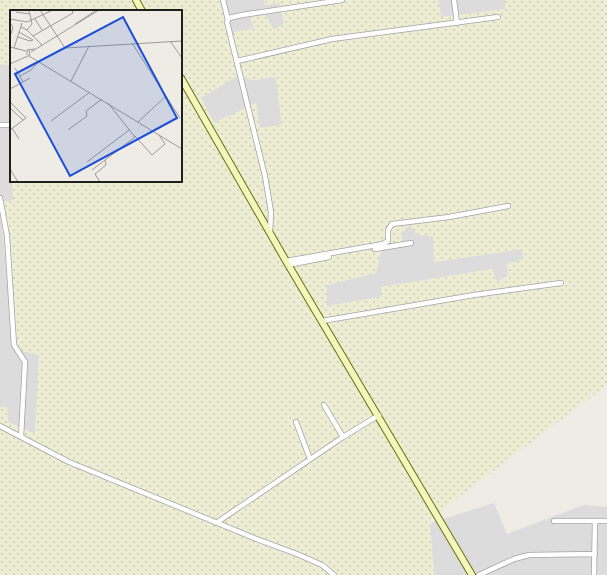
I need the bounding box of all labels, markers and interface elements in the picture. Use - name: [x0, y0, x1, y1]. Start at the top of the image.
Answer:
- inset map: [10, 10, 182, 182]

